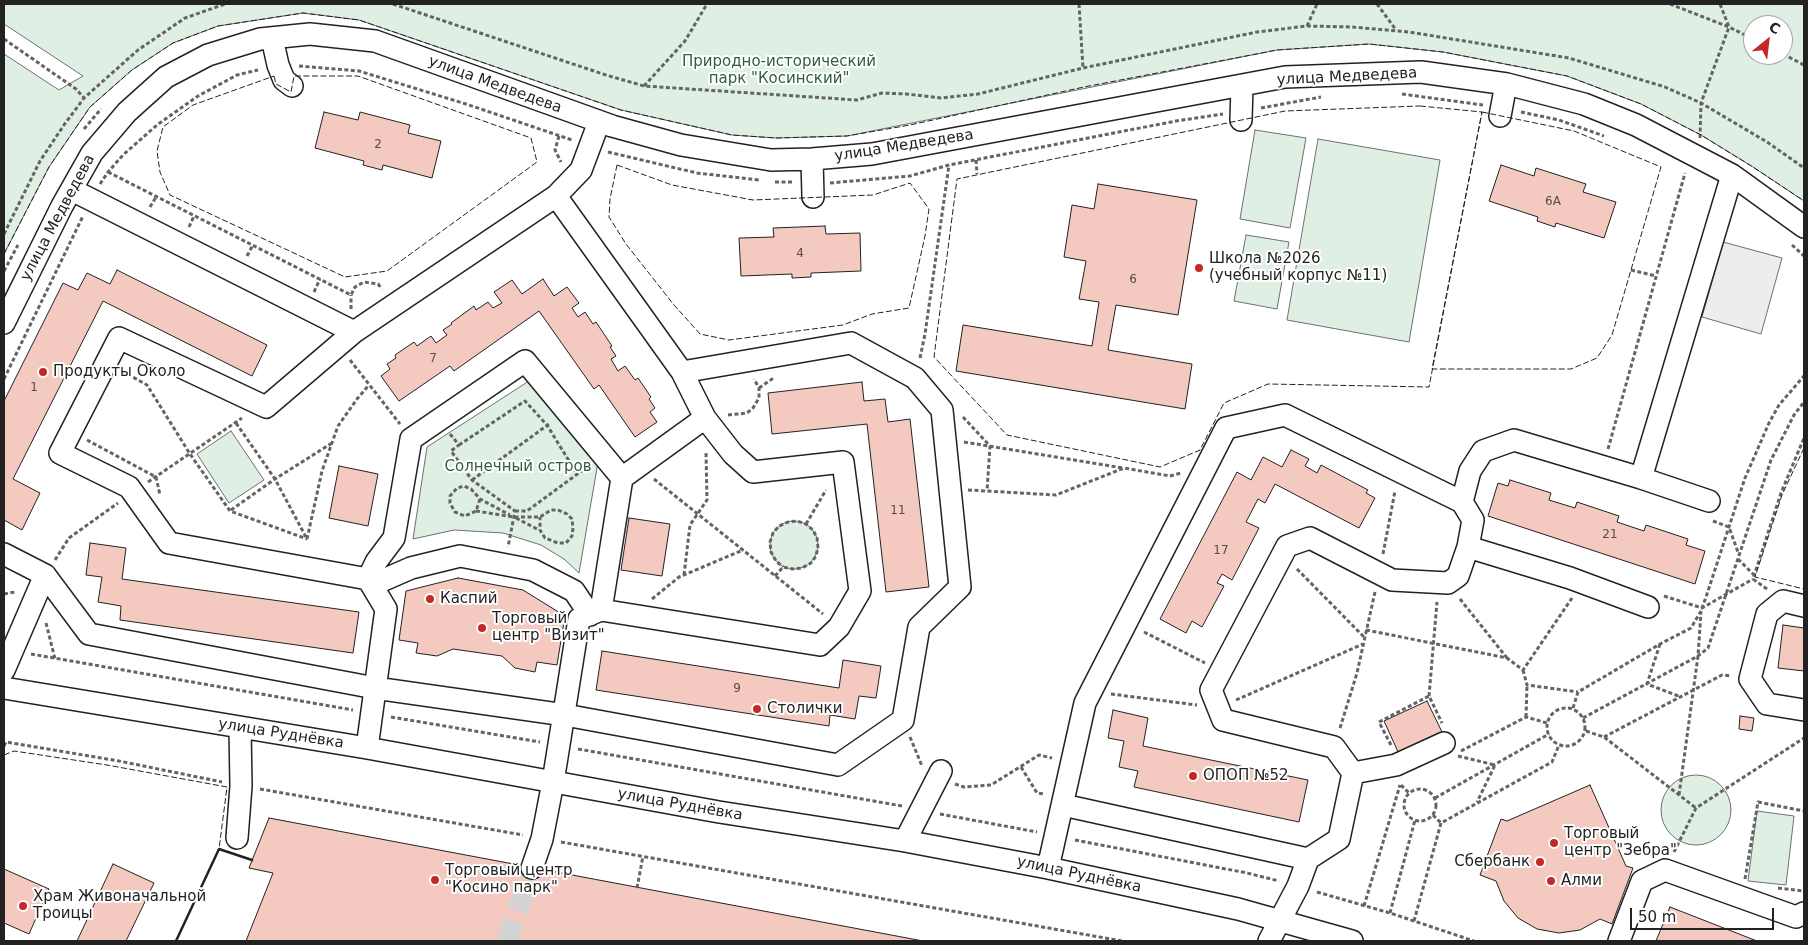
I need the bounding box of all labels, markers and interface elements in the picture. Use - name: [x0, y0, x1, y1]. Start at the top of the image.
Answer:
- north arrow: [1743, 15, 1793, 65]
- text: С: [1766, 18, 1783, 37]
- street label: улица Медведева: [426, 52, 564, 118]
- park label: Природно-исторический парк "Косинский": [682, 53, 876, 88]
- street label: улица Медведева: [1276, 64, 1418, 90]
- street label: улица Медведева: [833, 126, 975, 166]
- house number: 2: [374, 138, 382, 152]
- street label: улица Медведева: [17, 152, 99, 284]
- house number: 6А: [1545, 195, 1561, 209]
- house number: 4: [796, 247, 804, 261]
- place label: Школа №2026 (учебный корпус №11): [1209, 250, 1387, 285]
- marker: Школа №2026 (учебный корпус №11): [1193, 262, 1205, 274]
- house number: 6: [1129, 273, 1137, 287]
- house number: 7: [429, 352, 437, 366]
- place label: Продукты Около: [53, 363, 185, 381]
- marker: Продукты Около: [37, 366, 49, 378]
- house number: 1: [30, 381, 38, 395]
- park label: Солнечный остров: [444, 458, 592, 476]
- house number: 11: [890, 504, 906, 518]
- house number: 21: [1602, 528, 1618, 542]
- house number: 17: [1213, 544, 1229, 558]
- place label: Каспий: [440, 590, 497, 608]
- marker: Каспий: [424, 593, 436, 605]
- place label: Торговый центр "Визит": [492, 610, 605, 645]
- marker: Торговый центр "Визит": [476, 622, 488, 634]
- house number: 9: [733, 682, 741, 696]
- place label: Столички: [767, 700, 842, 718]
- marker: Столички: [751, 703, 763, 715]
- street label: улица Руднёвка: [217, 715, 345, 753]
- place label: ОПОП №52: [1203, 767, 1289, 785]
- marker: ОПОП №52: [1187, 770, 1199, 782]
- street label: улица Руднёвка: [616, 785, 744, 825]
- place label: Торговый центр "Зебра": [1564, 825, 1677, 860]
- marker: Торговый центр "Зебра": [1548, 837, 1560, 849]
- street label: улица Руднёвка: [1015, 853, 1143, 897]
- place label: Сбербанк: [1454, 853, 1530, 871]
- marker: Сбербанк: [1534, 856, 1546, 868]
- place label: Торговый центр "Косино парк": [445, 862, 573, 897]
- place label: Алми: [1561, 872, 1602, 890]
- marker: Торговый центр "Косино парк": [429, 874, 441, 886]
- marker: Алми: [1545, 875, 1557, 887]
- place label: Храм Живоначальной Троицы: [33, 888, 206, 923]
- scale bar: [1633, 898, 1777, 930]
- marker: Храм Живоначальной Троицы: [17, 900, 29, 912]
- text: 50 m: [1638, 908, 1676, 926]

